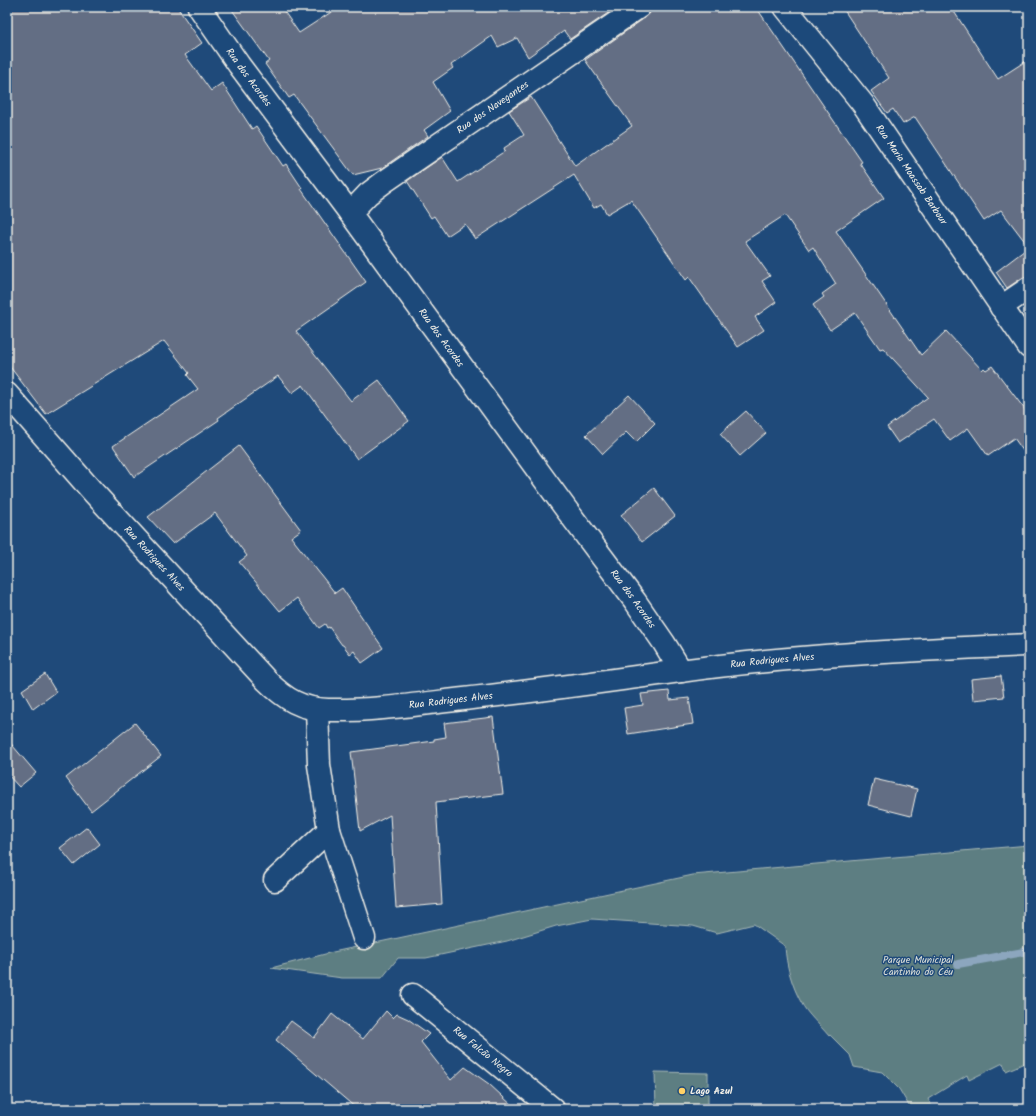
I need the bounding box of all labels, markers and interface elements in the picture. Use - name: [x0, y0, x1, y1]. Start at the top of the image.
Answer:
- street label: Rua dos Acordes: [222, 45, 276, 111]
- street label: Rua dos Navegantes: [453, 76, 533, 138]
- street label: Rua Maria Moassab Barbour: [871, 121, 952, 229]
- street label: Rua dos Acordes: [414, 305, 468, 371]
- street label: Rua Rodrigues Alves: [120, 522, 189, 596]
- street label: Rua dos Acordes: [606, 566, 660, 632]
- street label: Rua Rodrigues Alves: [729, 649, 816, 673]
- street label: Rua Rodrigues Alves: [408, 688, 494, 713]
- park label: Parque Municipal Cantinho do Céu: [883, 952, 954, 980]
- street label: Rua Falcão Negro: [449, 1022, 517, 1081]
- place label: Lago Azul: [690, 1083, 733, 1099]
- marker: Lago Azul: [677, 1086, 687, 1096]

